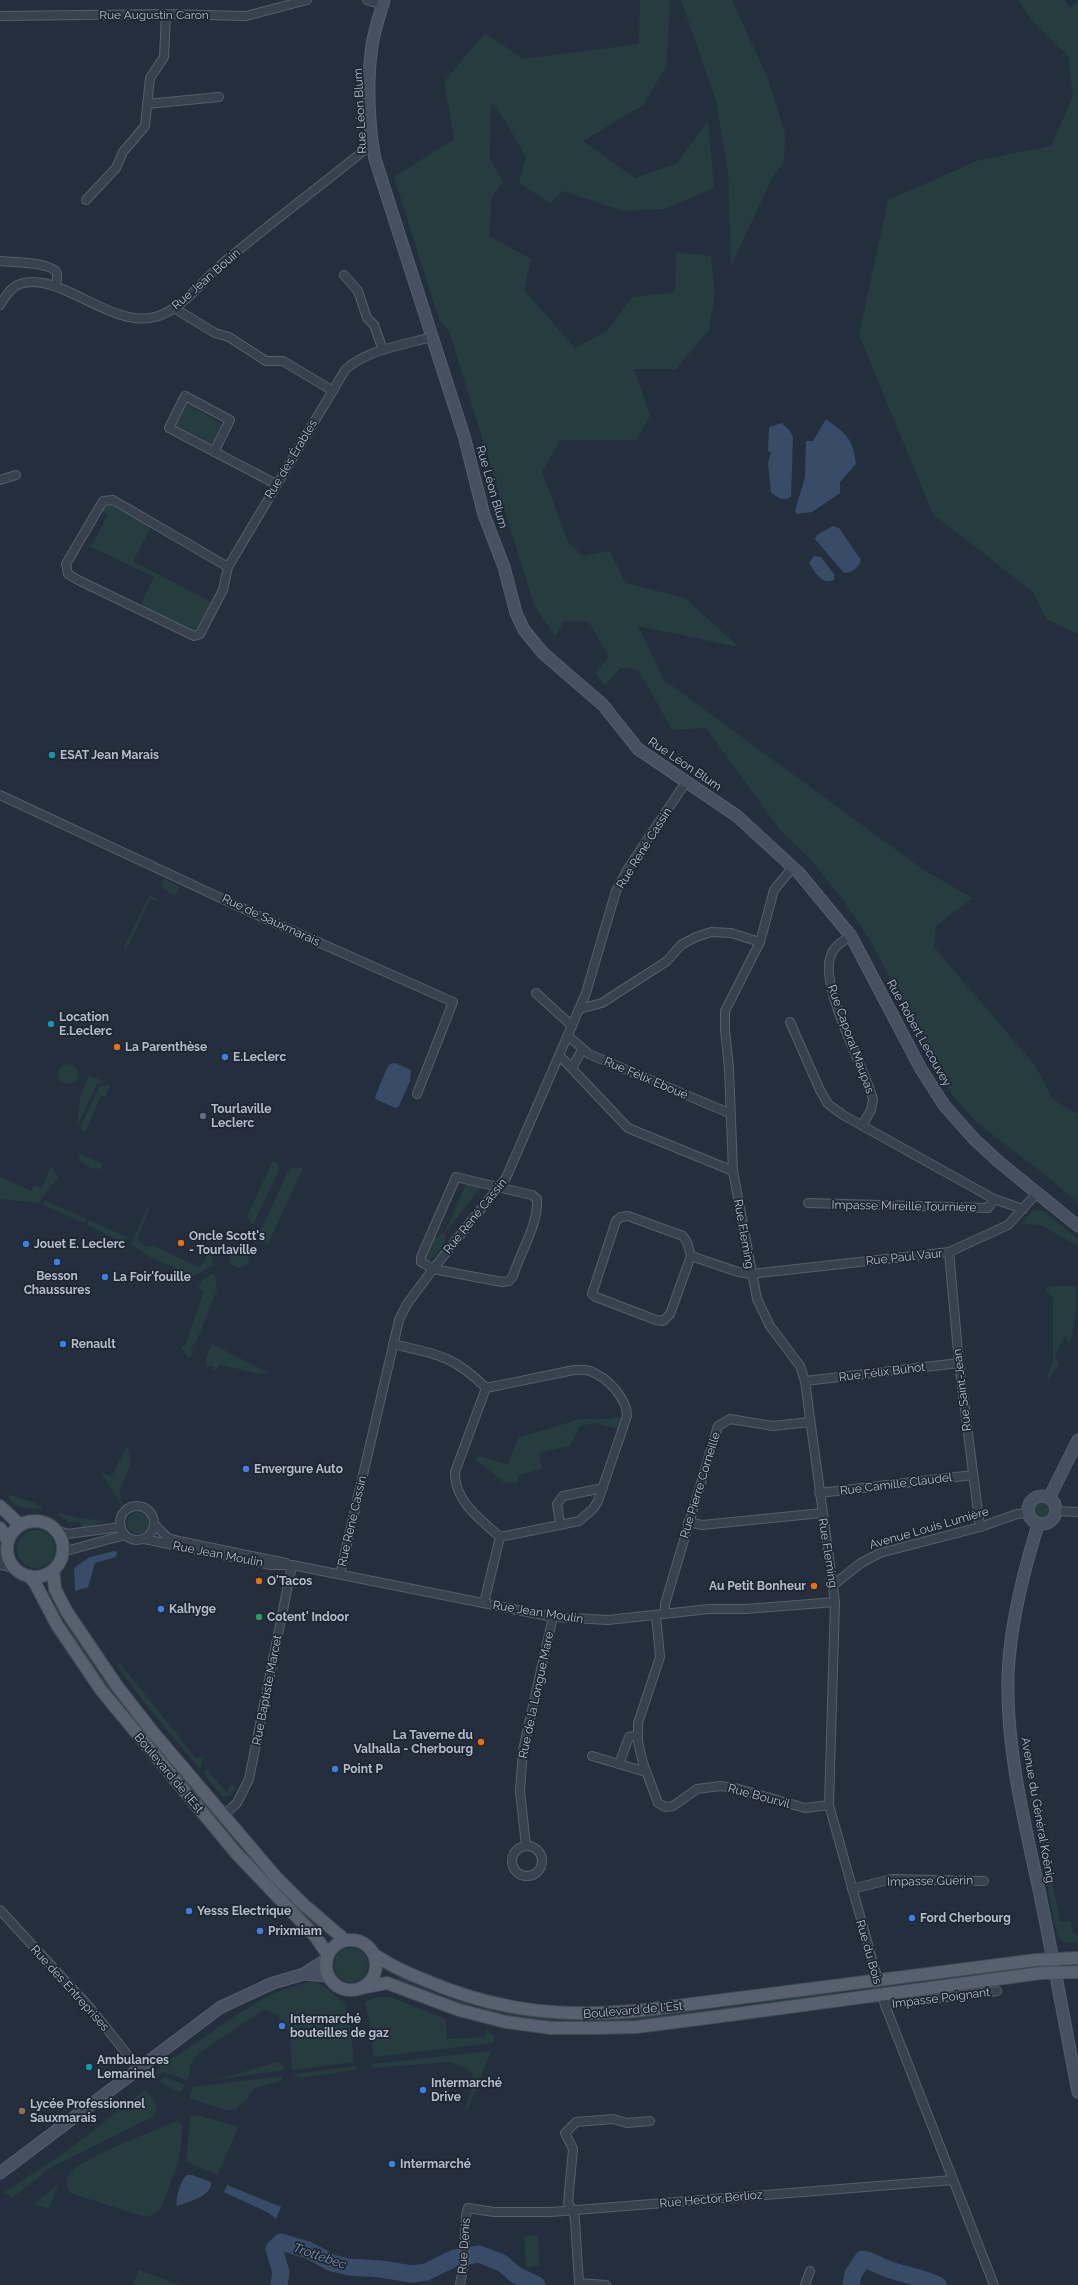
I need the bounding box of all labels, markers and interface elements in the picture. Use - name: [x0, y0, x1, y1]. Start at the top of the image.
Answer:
- street label: Rue Augustin Caron: [99, 8, 209, 22]
- street label: Rue Léon Blum: [351, 68, 369, 154]
- street label: Rue Jean Bouin: [169, 246, 243, 312]
- street label: Rue des Érables: [262, 417, 320, 501]
- street label: Rue Léon Blum: [473, 444, 511, 530]
- street label: Rue Léon Blum: [646, 734, 724, 794]
- place label: ESAT Jean Marais: [60, 748, 159, 762]
- marker: ESAT Jean Marais: [47, 750, 57, 760]
- street label: Rue René Cassin: [613, 805, 675, 891]
- street label: Rue de Sauxmarais: [220, 891, 322, 949]
- street label: Rue Robert Lecouvey: [884, 977, 954, 1089]
- street label: Rue Caporal Maupas: [825, 983, 877, 1096]
- place label: Location E.Leclerc: [59, 1010, 112, 1038]
- marker: Location E.Leclerc: [46, 1019, 56, 1029]
- place label: La Parenthèse: [125, 1040, 207, 1054]
- marker: La Parenthèse: [112, 1042, 122, 1052]
- place label: E.Leclerc: [233, 1050, 286, 1064]
- marker: E.Leclerc: [220, 1052, 230, 1062]
- street label: Rue Félix Eboué: [602, 1054, 690, 1102]
- place label: Tourlaville Leclerc: [211, 1102, 272, 1130]
- marker: Tourlaville Leclerc: [198, 1111, 208, 1121]
- street label: Rue René Cassin: [440, 1176, 510, 1256]
- street label: Rue Fleming: [731, 1198, 757, 1270]
- street label: Impasse Mireille Tournière: [831, 1198, 977, 1214]
- place label: Oncle Scott's - Tourlaville: [189, 1229, 265, 1257]
- place label: Jouet E. Leclerc: [34, 1237, 125, 1251]
- marker: Oncle Scott's - Tourlaville: [176, 1238, 186, 1248]
- marker: Jouet E. Leclerc: [21, 1239, 31, 1249]
- street label: Rue Paul Vaur: [865, 1246, 944, 1268]
- marker: Besson Chaussures: [52, 1257, 62, 1267]
- place label: Besson Chaussures: [24, 1269, 90, 1297]
- place label: La Foir'fouille: [113, 1270, 191, 1284]
- marker: La Foir'fouille: [100, 1272, 110, 1282]
- place label: Renault: [71, 1337, 116, 1351]
- marker: Renault: [58, 1339, 68, 1349]
- street label: Rue Saint-Jean: [950, 1348, 974, 1432]
- street label: Rue Félix Buhot: [838, 1360, 926, 1384]
- street label: Rue Pierre Corneille: [677, 1430, 723, 1540]
- place label: Envergure Auto: [254, 1462, 343, 1476]
- marker: Envergure Auto: [241, 1464, 251, 1474]
- street label: Rue Camille Claudel: [839, 1470, 954, 1498]
- street label: Rue René Cassin: [335, 1474, 369, 1568]
- street label: Avenue Louis Lumière: [868, 1504, 990, 1552]
- street label: Rue Fleming: [816, 1517, 840, 1589]
- street label: Rue Jean Moulin: [172, 1538, 264, 1570]
- place label: O'Tacos: [267, 1574, 312, 1588]
- marker: O'Tacos: [254, 1576, 264, 1586]
- place label: Au Petit Bonheur: [709, 1579, 806, 1593]
- marker: Au Petit Bonheur: [809, 1581, 819, 1591]
- street label: Rue Jean Moulin: [492, 1598, 584, 1626]
- place label: Kalhyge: [169, 1602, 216, 1616]
- marker: Kalhyge: [156, 1604, 166, 1614]
- place label: Cotent' Indoor: [267, 1610, 349, 1624]
- marker: Cotent' Indoor: [254, 1612, 264, 1622]
- street label: Rue de la Longue Mare: [516, 1630, 556, 1760]
- street label: Rue Baptiste Marcet: [249, 1634, 285, 1746]
- place label: La Taverne du Valhalla - Cherbourg: [354, 1728, 473, 1756]
- street label: Boulevard de l'Est: [132, 1730, 206, 1816]
- street label: Avenue du Général Koënig: [1018, 1736, 1058, 1884]
- marker: La Taverne du Valhalla - Cherbourg: [476, 1737, 486, 1747]
- place label: Point P: [343, 1762, 383, 1776]
- marker: Point P: [330, 1764, 340, 1774]
- street label: Rue Bourvil: [726, 1781, 792, 1811]
- street label: Impasse Guérin: [887, 1873, 973, 1889]
- place label: Yesss Electrique: [197, 1904, 291, 1918]
- marker: Yesss Electrique: [184, 1906, 194, 1916]
- place label: Ford Cherbourg: [920, 1911, 1011, 1925]
- marker: Ford Cherbourg: [907, 1913, 917, 1923]
- street label: Rue du Bois: [853, 1918, 885, 1986]
- place label: Prixmiam: [268, 1924, 322, 1938]
- marker: Prixmiam: [255, 1926, 265, 1936]
- street label: Rue des Entreprises: [28, 1942, 112, 2034]
- street label: Impasse Poignant: [891, 1985, 991, 2011]
- street label: Boulevard de l'Est: [583, 1999, 683, 2021]
- place label: Intermarché bouteilles de gaz: [290, 2012, 389, 2040]
- marker: Intermarché bouteilles de gaz: [277, 2021, 287, 2031]
- place label: Ambulances Lemarinel: [97, 2053, 169, 2081]
- marker: Ambulances Lemarinel: [84, 2062, 94, 2072]
- place label: Intermarché Drive: [431, 2076, 502, 2104]
- marker: Intermarché Drive: [418, 2085, 428, 2095]
- place label: Lycée Professionnel Sauxmarais: [30, 2097, 145, 2125]
- marker: Lycée Professionnel Sauxmarais: [17, 2106, 27, 2116]
- place label: Intermarché: [400, 2157, 471, 2171]
- marker: Intermarché: [387, 2159, 397, 2169]
- street label: Rue Hector Berlioz: [659, 2188, 763, 2210]
- street label: Rue Denis: [455, 2217, 473, 2274]
- water label: Trottebec: [292, 2240, 349, 2272]

